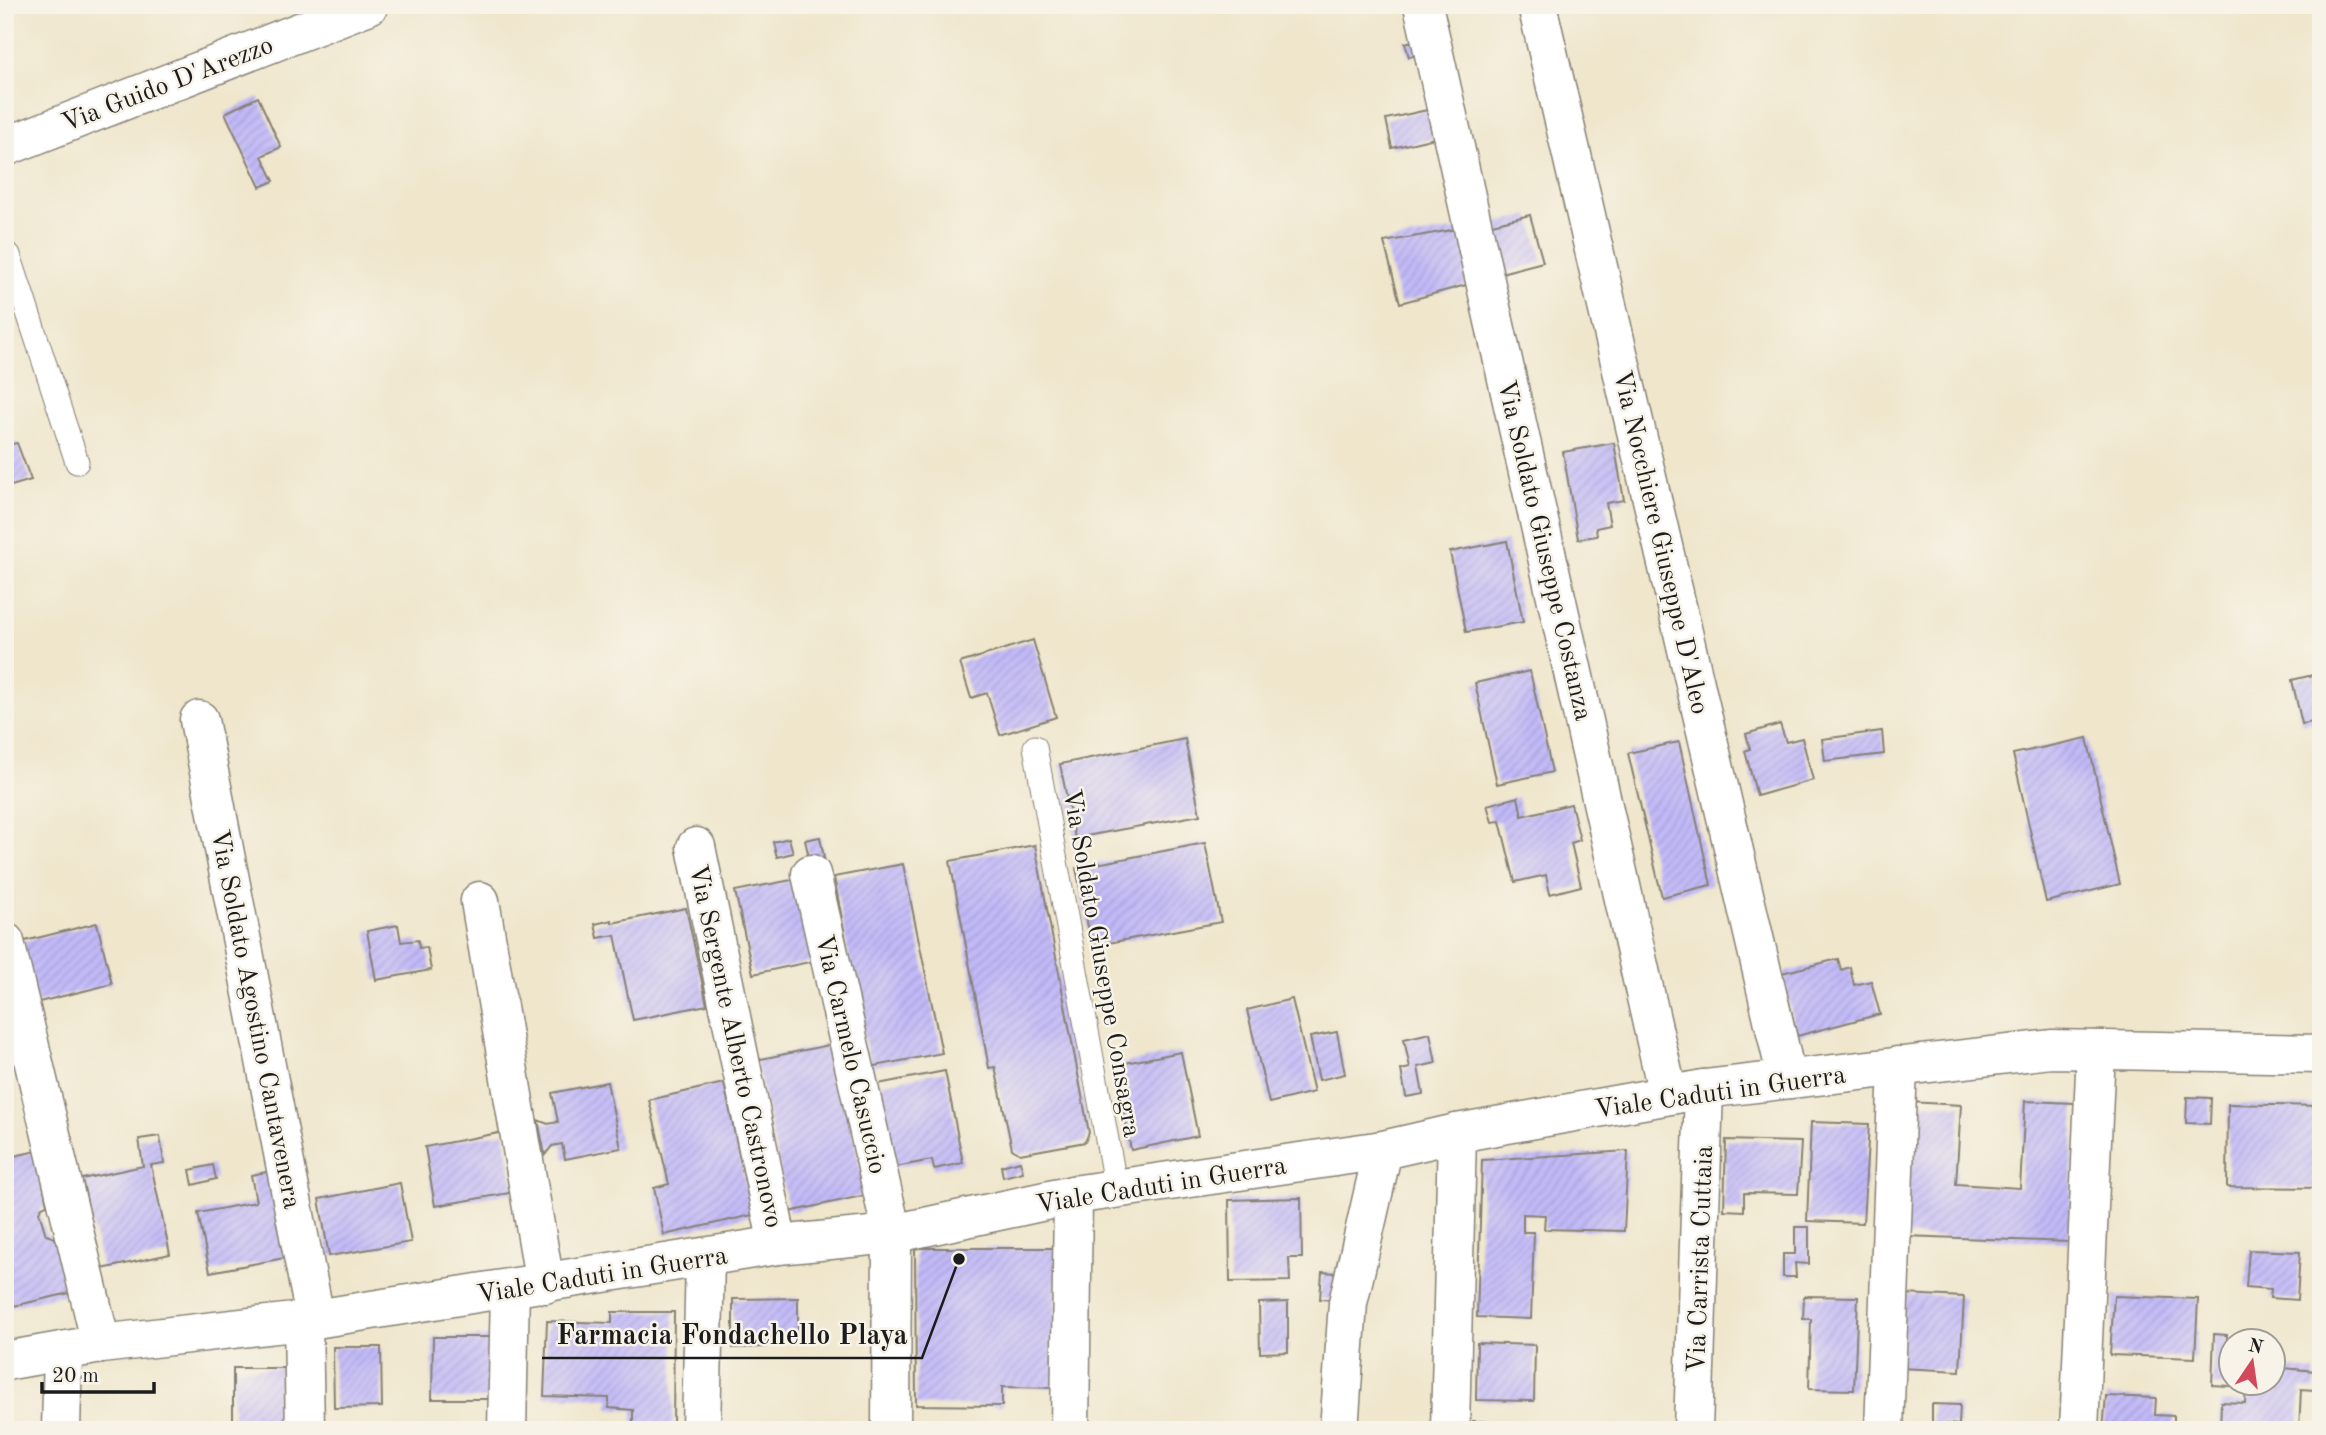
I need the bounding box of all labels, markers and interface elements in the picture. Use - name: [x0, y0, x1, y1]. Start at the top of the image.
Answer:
- street label: Via Guido D'Arezzo: [58, 33, 277, 137]
- street label: Via Nocchiere Giuseppe D'Aleo: [1608, 368, 1712, 717]
- street label: Via Soldato Giuseppe Costanza: [1492, 378, 1596, 723]
- street label: Via Soldato Giuseppe Consagra: [1058, 787, 1144, 1140]
- street label: Via Soldato Agostino Cantavenera: [205, 828, 305, 1211]
- street label: Via Sergente Alberto Castronovo: [684, 862, 786, 1230]
- street label: Via Carmelo Casuccio: [810, 932, 890, 1177]
- street label: Viale Caduti in Guerra: [1593, 1062, 1848, 1123]
- street label: Via Carrista Cuttaia: [1684, 1145, 1718, 1373]
- street label: Viale Caduti in Guerra: [1034, 1153, 1289, 1219]
- street label: Viale Caduti in Guerra: [475, 1243, 730, 1309]
- callout: Farmacia Fondachello Playa: [542, 1309, 922, 1358]
- text: Farmacia Fondachello Playa: [556, 1323, 908, 1351]
- north arrow: [2218, 1326, 2288, 1396]
- text: N: [2246, 1337, 2265, 1359]
- scale bar: [42, 1351, 154, 1395]
- text: 20 m: [52, 1366, 99, 1387]

